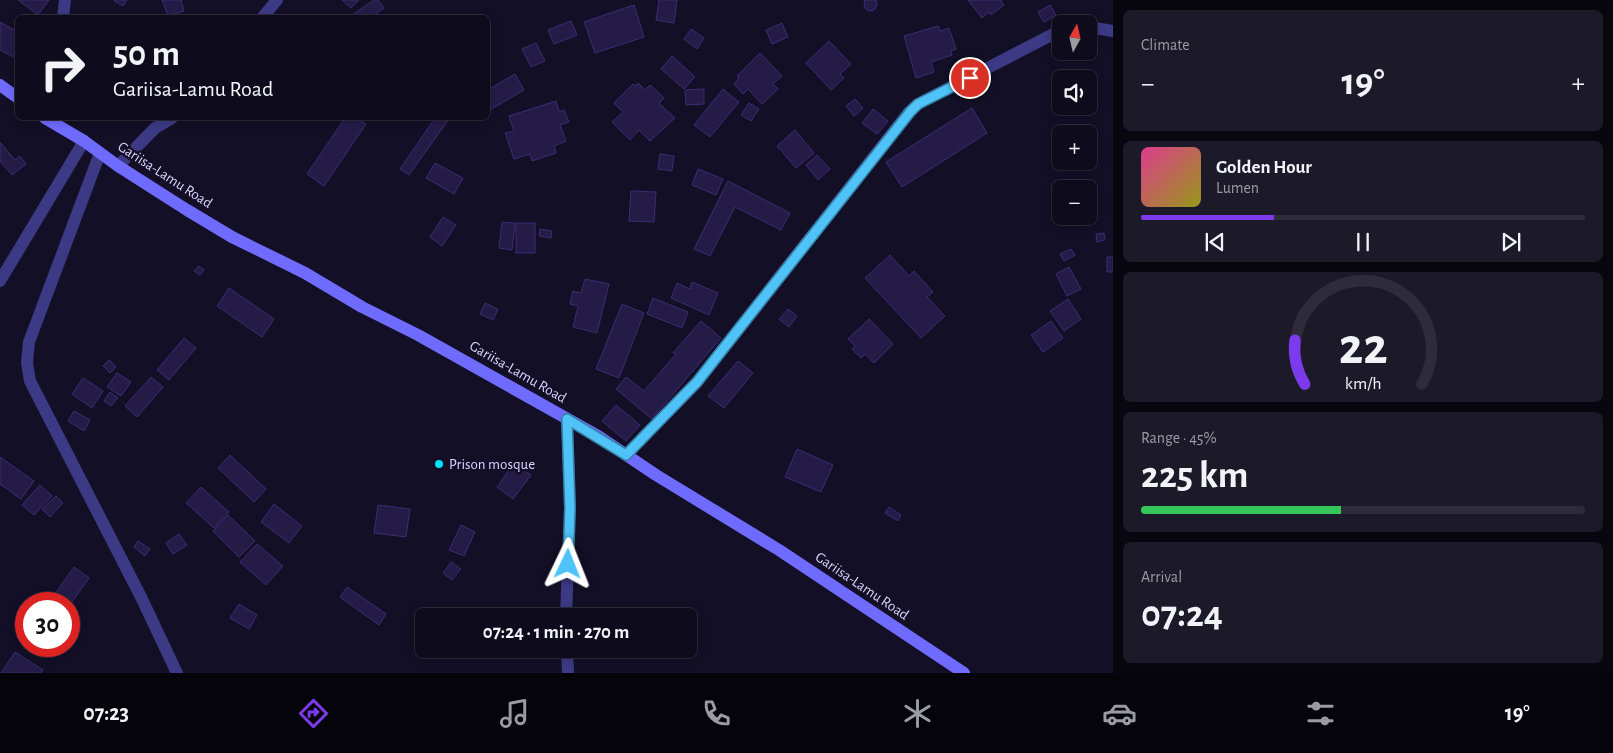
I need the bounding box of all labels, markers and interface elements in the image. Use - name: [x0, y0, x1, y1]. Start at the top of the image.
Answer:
- north arrow: [1052, 15, 1098, 60]
- map controls: [1052, 15, 1097, 225]
- icon: right: [30, 35, 95, 100]
- text: 50 m: [113, 37, 180, 72]
- text: Climate: [1141, 37, 1190, 53]
- pin: [949, 57, 991, 99]
- icon: arrive: [956, 64, 984, 92]
- text: 19°: [1341, 64, 1385, 102]
- button: sound: [1052, 70, 1097, 115]
- text: −: [1141, 70, 1154, 98]
- text: +: [1572, 70, 1585, 98]
- text: Gariisa-Lamu Road: [113, 78, 273, 100]
- button: +: [1052, 125, 1097, 170]
- street label: Gariisa-Lamu Road: [115, 139, 215, 211]
- text: Golden Hour: [1216, 158, 1312, 177]
- button: −: [1052, 180, 1097, 225]
- text: Lumen: [1216, 180, 1259, 196]
- icon: previous: [1201, 228, 1229, 256]
- icon: pause: [1349, 228, 1377, 256]
- icon: next: [1497, 228, 1525, 256]
- text: 22: [1339, 321, 1387, 373]
- street label: Gariisa-Lamu Road: [467, 338, 569, 406]
- text: km/h: [1345, 375, 1381, 393]
- text: Range · 45%: [1141, 430, 1217, 446]
- place label: Prison mosque: [449, 457, 535, 472]
- text: 225 km: [1141, 457, 1248, 495]
- marker: Prison mosque: [433, 458, 445, 470]
- position arrow: [541, 537, 593, 589]
- street label: Gariisa-Lamu Road: [812, 549, 912, 623]
- text: Arrival: [1141, 569, 1182, 585]
- speed limit sign: 30: [15, 592, 80, 657]
- text: 07:24: [1141, 596, 1223, 634]
- text: 07:24 · 1 min · 270 m: [483, 623, 629, 642]
- icon: directions: [296, 696, 331, 731]
- icon: music: [497, 696, 532, 731]
- icon: phone: [699, 696, 734, 731]
- icon: climate: [900, 696, 935, 731]
- icon: car: [1102, 696, 1137, 731]
- icon: filters: [1303, 696, 1338, 731]
- text: 07:23: [83, 702, 129, 724]
- text: 19°: [1505, 702, 1530, 724]

